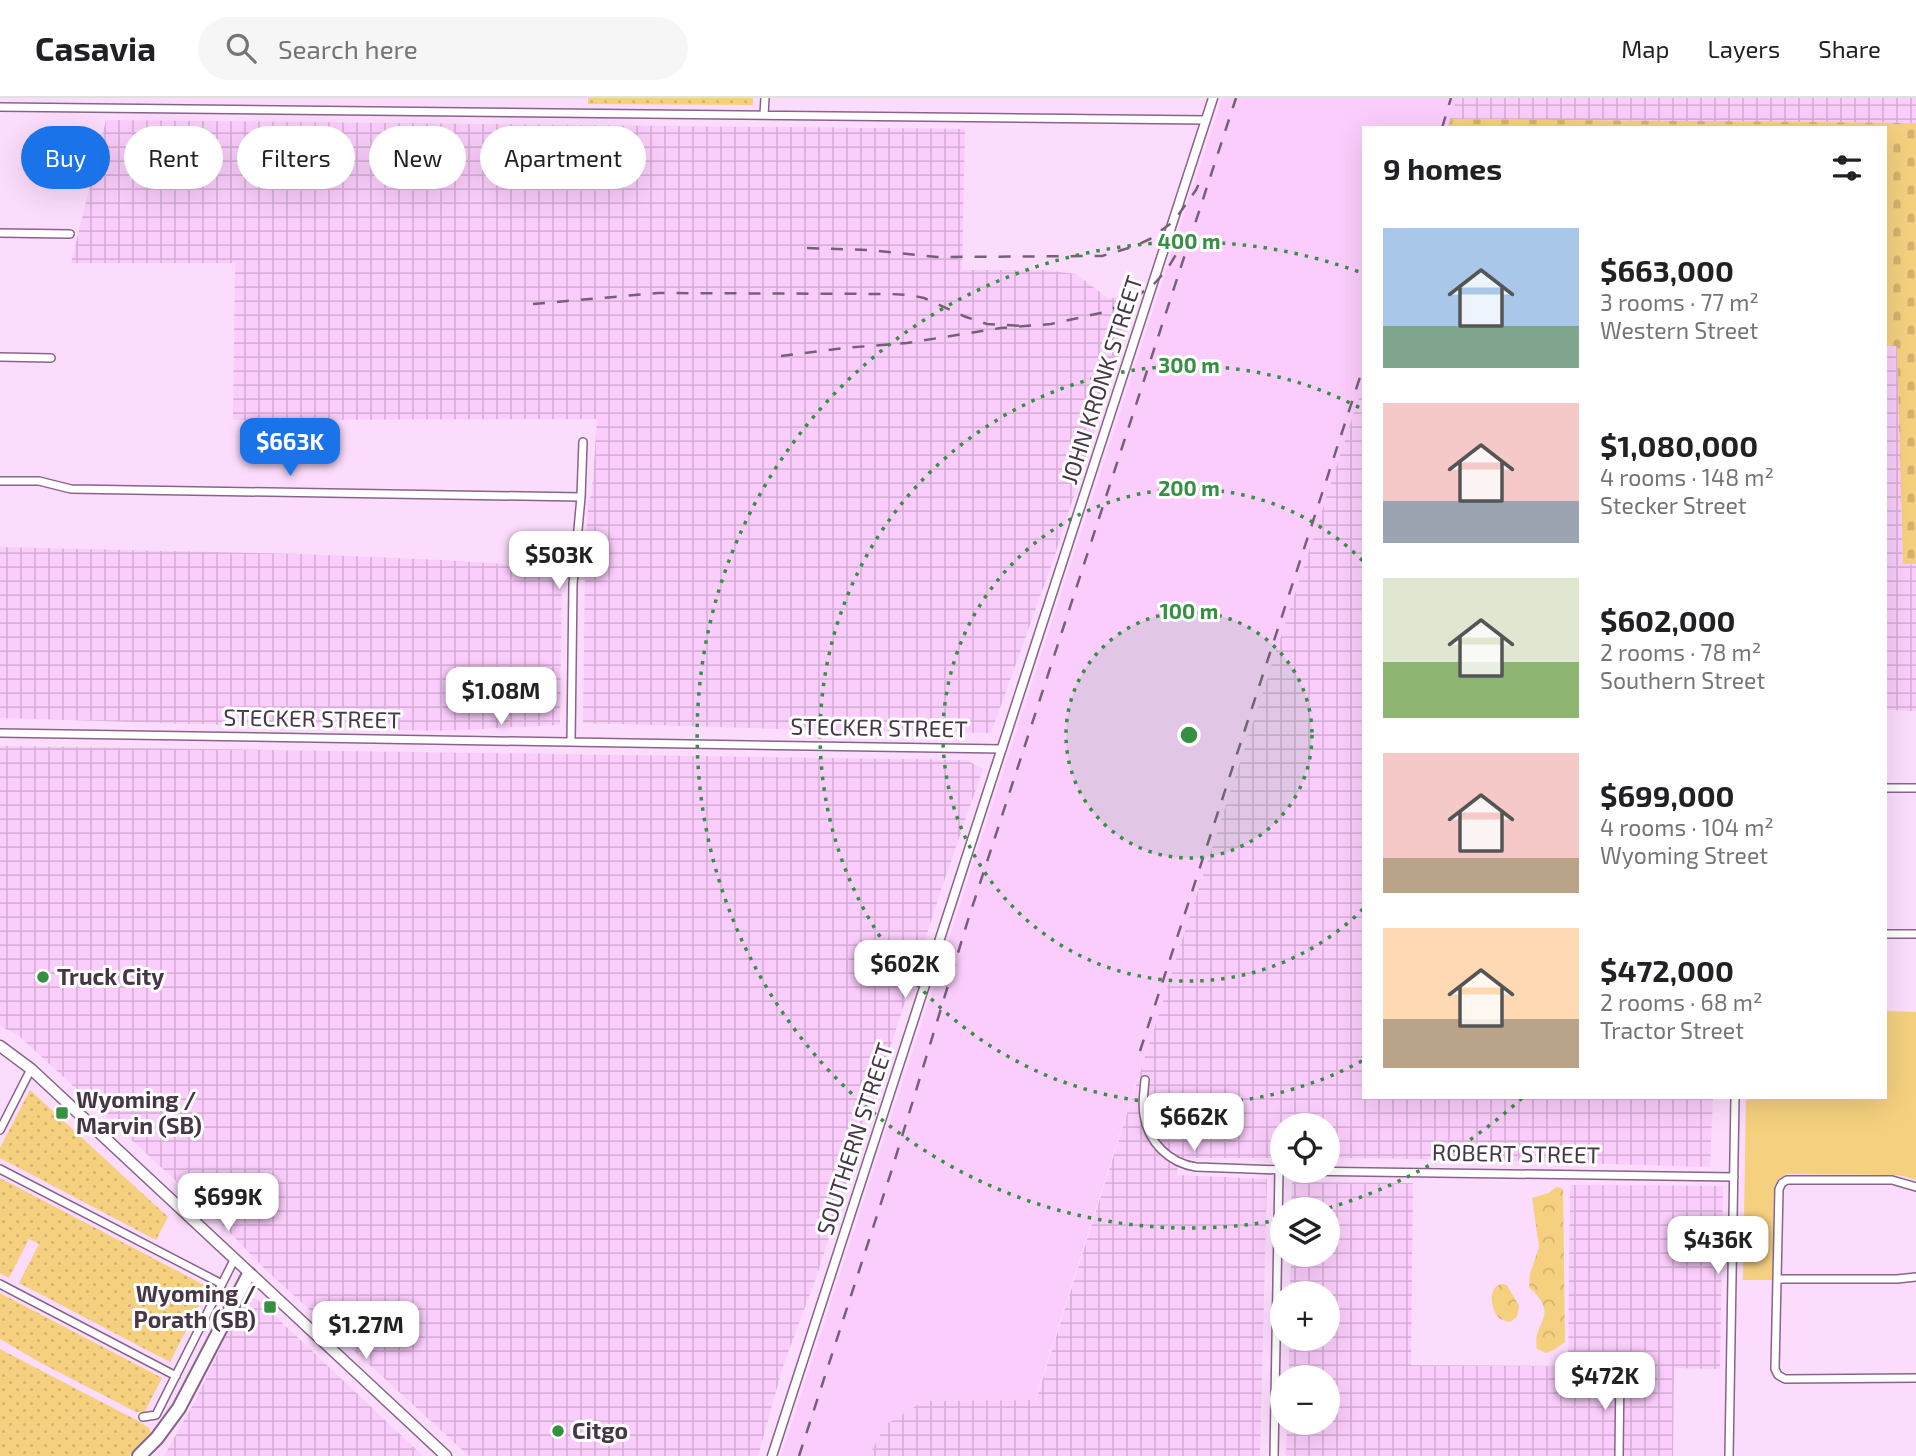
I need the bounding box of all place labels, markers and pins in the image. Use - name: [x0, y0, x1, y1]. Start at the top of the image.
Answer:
- pin: $663K: [241, 418, 339, 478]
- pin: $503K: [510, 532, 608, 591]
- pin: $1.08M: [444, 668, 558, 727]
- centre of rings: [1177, 723, 1201, 747]
- pin: $602K: [856, 940, 954, 1000]
- place label: Truck City: [57, 962, 164, 990]
- marker: Truck City: [35, 969, 51, 985]
- place label: Wyoming / Marvin (SB): [76, 1085, 202, 1139]
- pin: $662K: [1145, 1094, 1243, 1153]
- marker: Wyoming / Marvin (SB): [54, 1105, 70, 1121]
- pin: $699K: [179, 1174, 277, 1233]
- pin: $436K: [1669, 1216, 1767, 1276]
- place label: Wyoming / Porath (SB): [134, 1279, 256, 1333]
- marker: Wyoming / Porath (SB): [262, 1299, 278, 1315]
- pin: $1.27M: [309, 1302, 423, 1361]
- pin: $472K: [1556, 1352, 1654, 1412]
- place label: Citgo: [572, 1416, 628, 1444]
- marker: Citgo: [550, 1423, 566, 1439]

